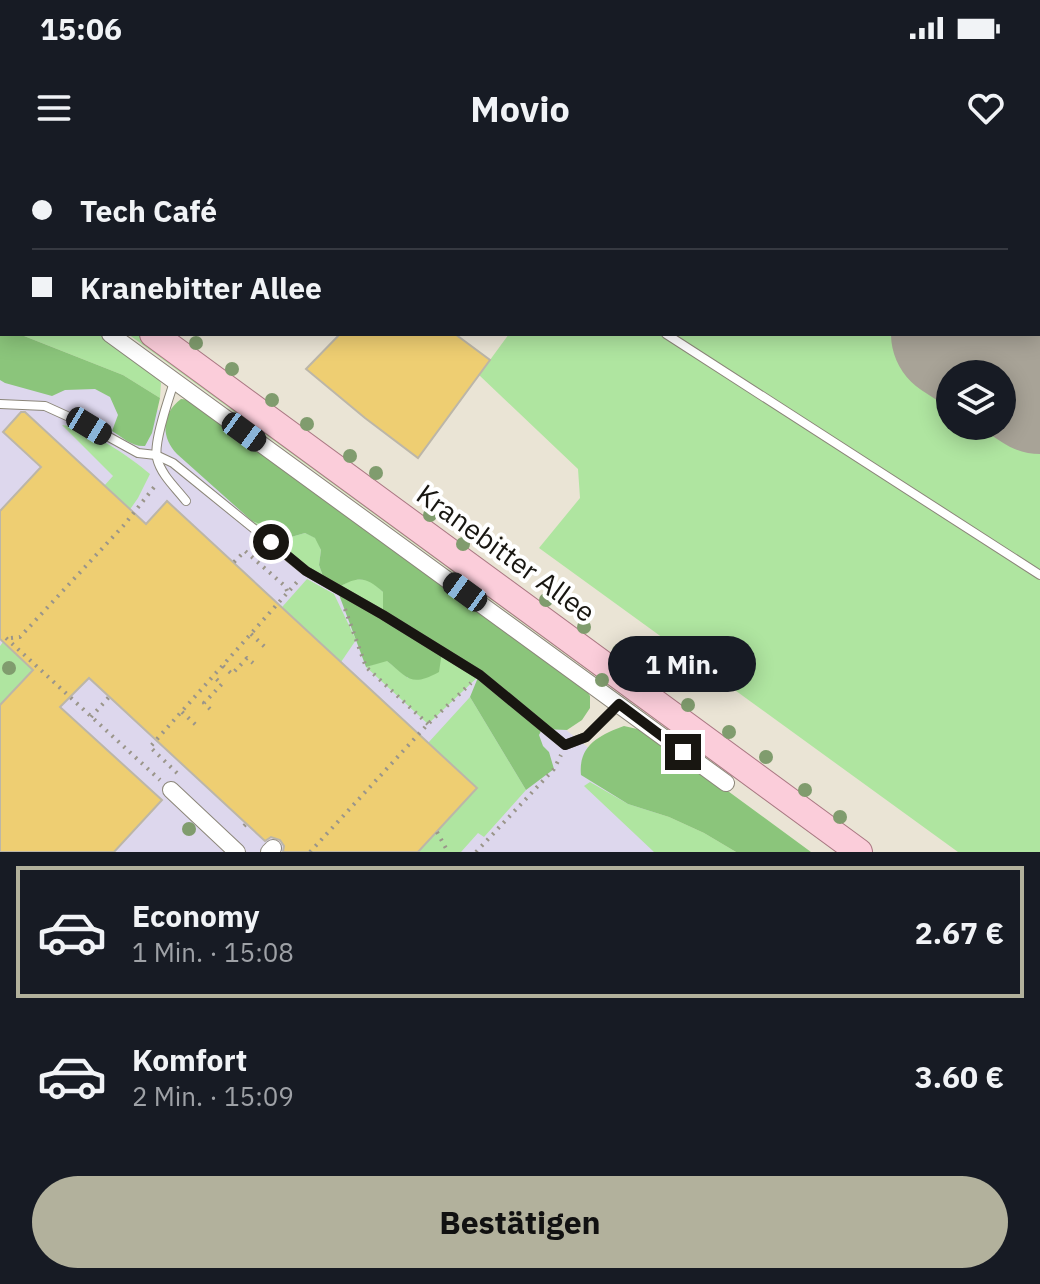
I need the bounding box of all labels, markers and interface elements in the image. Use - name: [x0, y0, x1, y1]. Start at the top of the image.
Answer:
- text: 15:06: [40, 9, 122, 48]
- text: Movio: [470, 85, 570, 132]
- icon: menu: [32, 86, 76, 130]
- icon: heart: [964, 86, 1008, 130]
- text: Tech Café: [80, 191, 217, 230]
- text: Kranebitter Allee: [80, 268, 322, 307]
- map controls: [936, 360, 1016, 440]
- button: layers: [936, 360, 1016, 440]
- car: [62, 403, 116, 449]
- car: [218, 408, 270, 456]
- street label: Kranebitter Allee: [409, 475, 603, 630]
- route start: [253, 524, 289, 560]
- car: [439, 568, 491, 616]
- callout: 1 Min.: [609, 636, 757, 692]
- text: 1 Min.: [645, 647, 719, 681]
- route end: [665, 734, 701, 770]
- icon: car: [36, 896, 108, 968]
- text: Economy: [132, 896, 260, 935]
- text: 2.67 €: [915, 913, 1004, 952]
- text: 1 Min. · 15:08: [132, 935, 294, 969]
- icon: car: [36, 1040, 108, 1112]
- text: Komfort: [132, 1040, 247, 1079]
- text: 3.60 €: [915, 1057, 1004, 1096]
- text: 2 Min. · 15:09: [132, 1079, 294, 1113]
- button: Bestätigen: [32, 1176, 1008, 1268]

